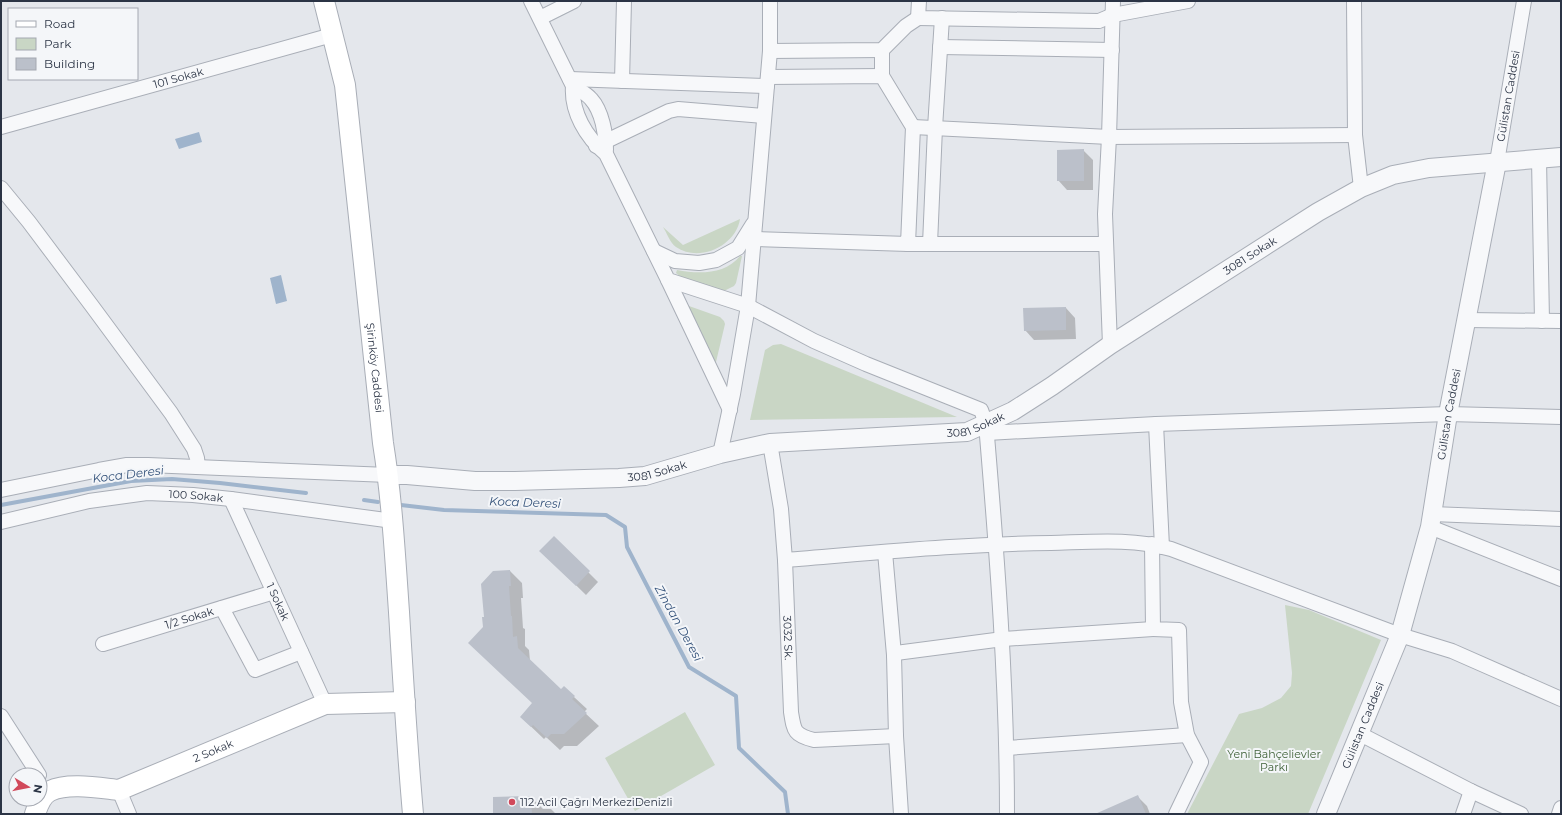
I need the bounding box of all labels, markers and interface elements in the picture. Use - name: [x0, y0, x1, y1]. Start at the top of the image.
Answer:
- legend: [8, 8, 138, 80]
- text: Road: [44, 16, 75, 31]
- text: Park: [44, 36, 72, 51]
- street label: Gülistan Caddesi: [1494, 49, 1523, 143]
- text: Building: [44, 56, 95, 71]
- street label: 101 Sokak: [152, 64, 205, 91]
- street label: 3081 Sokak: [1221, 233, 1280, 278]
- street label: Şirinköy Caddesi: [363, 322, 387, 414]
- street label: Gülistan Caddesi: [1434, 367, 1464, 461]
- street label: 3081 Sokak: [946, 409, 1007, 440]
- street label: 3081 Sokak: [627, 457, 689, 484]
- water label: Koca Deresi: [91, 462, 165, 486]
- street label: 100 Sokak: [168, 487, 224, 505]
- water label: Koca Deresi: [489, 493, 562, 511]
- street label: 1 Sokak: [263, 581, 293, 623]
- water label: Zindan Deresi: [651, 581, 706, 664]
- street label: 1/2 Sokak: [163, 604, 215, 632]
- street label: 3032 Sk.: [780, 615, 796, 660]
- street label: Gülistan Caddesi: [1339, 680, 1387, 771]
- street label: 2 Sokak: [191, 736, 236, 765]
- park label: Yeni Bahçelievler Parkı: [1227, 747, 1321, 774]
- north arrow: [8, 767, 48, 807]
- text: N: [30, 783, 46, 794]
- place label: 112 Acil Çağrı MerkeziDenizli: [520, 795, 672, 809]
- marker: 112 Acil Çağrı MerkeziDenizli: [507, 797, 517, 807]

